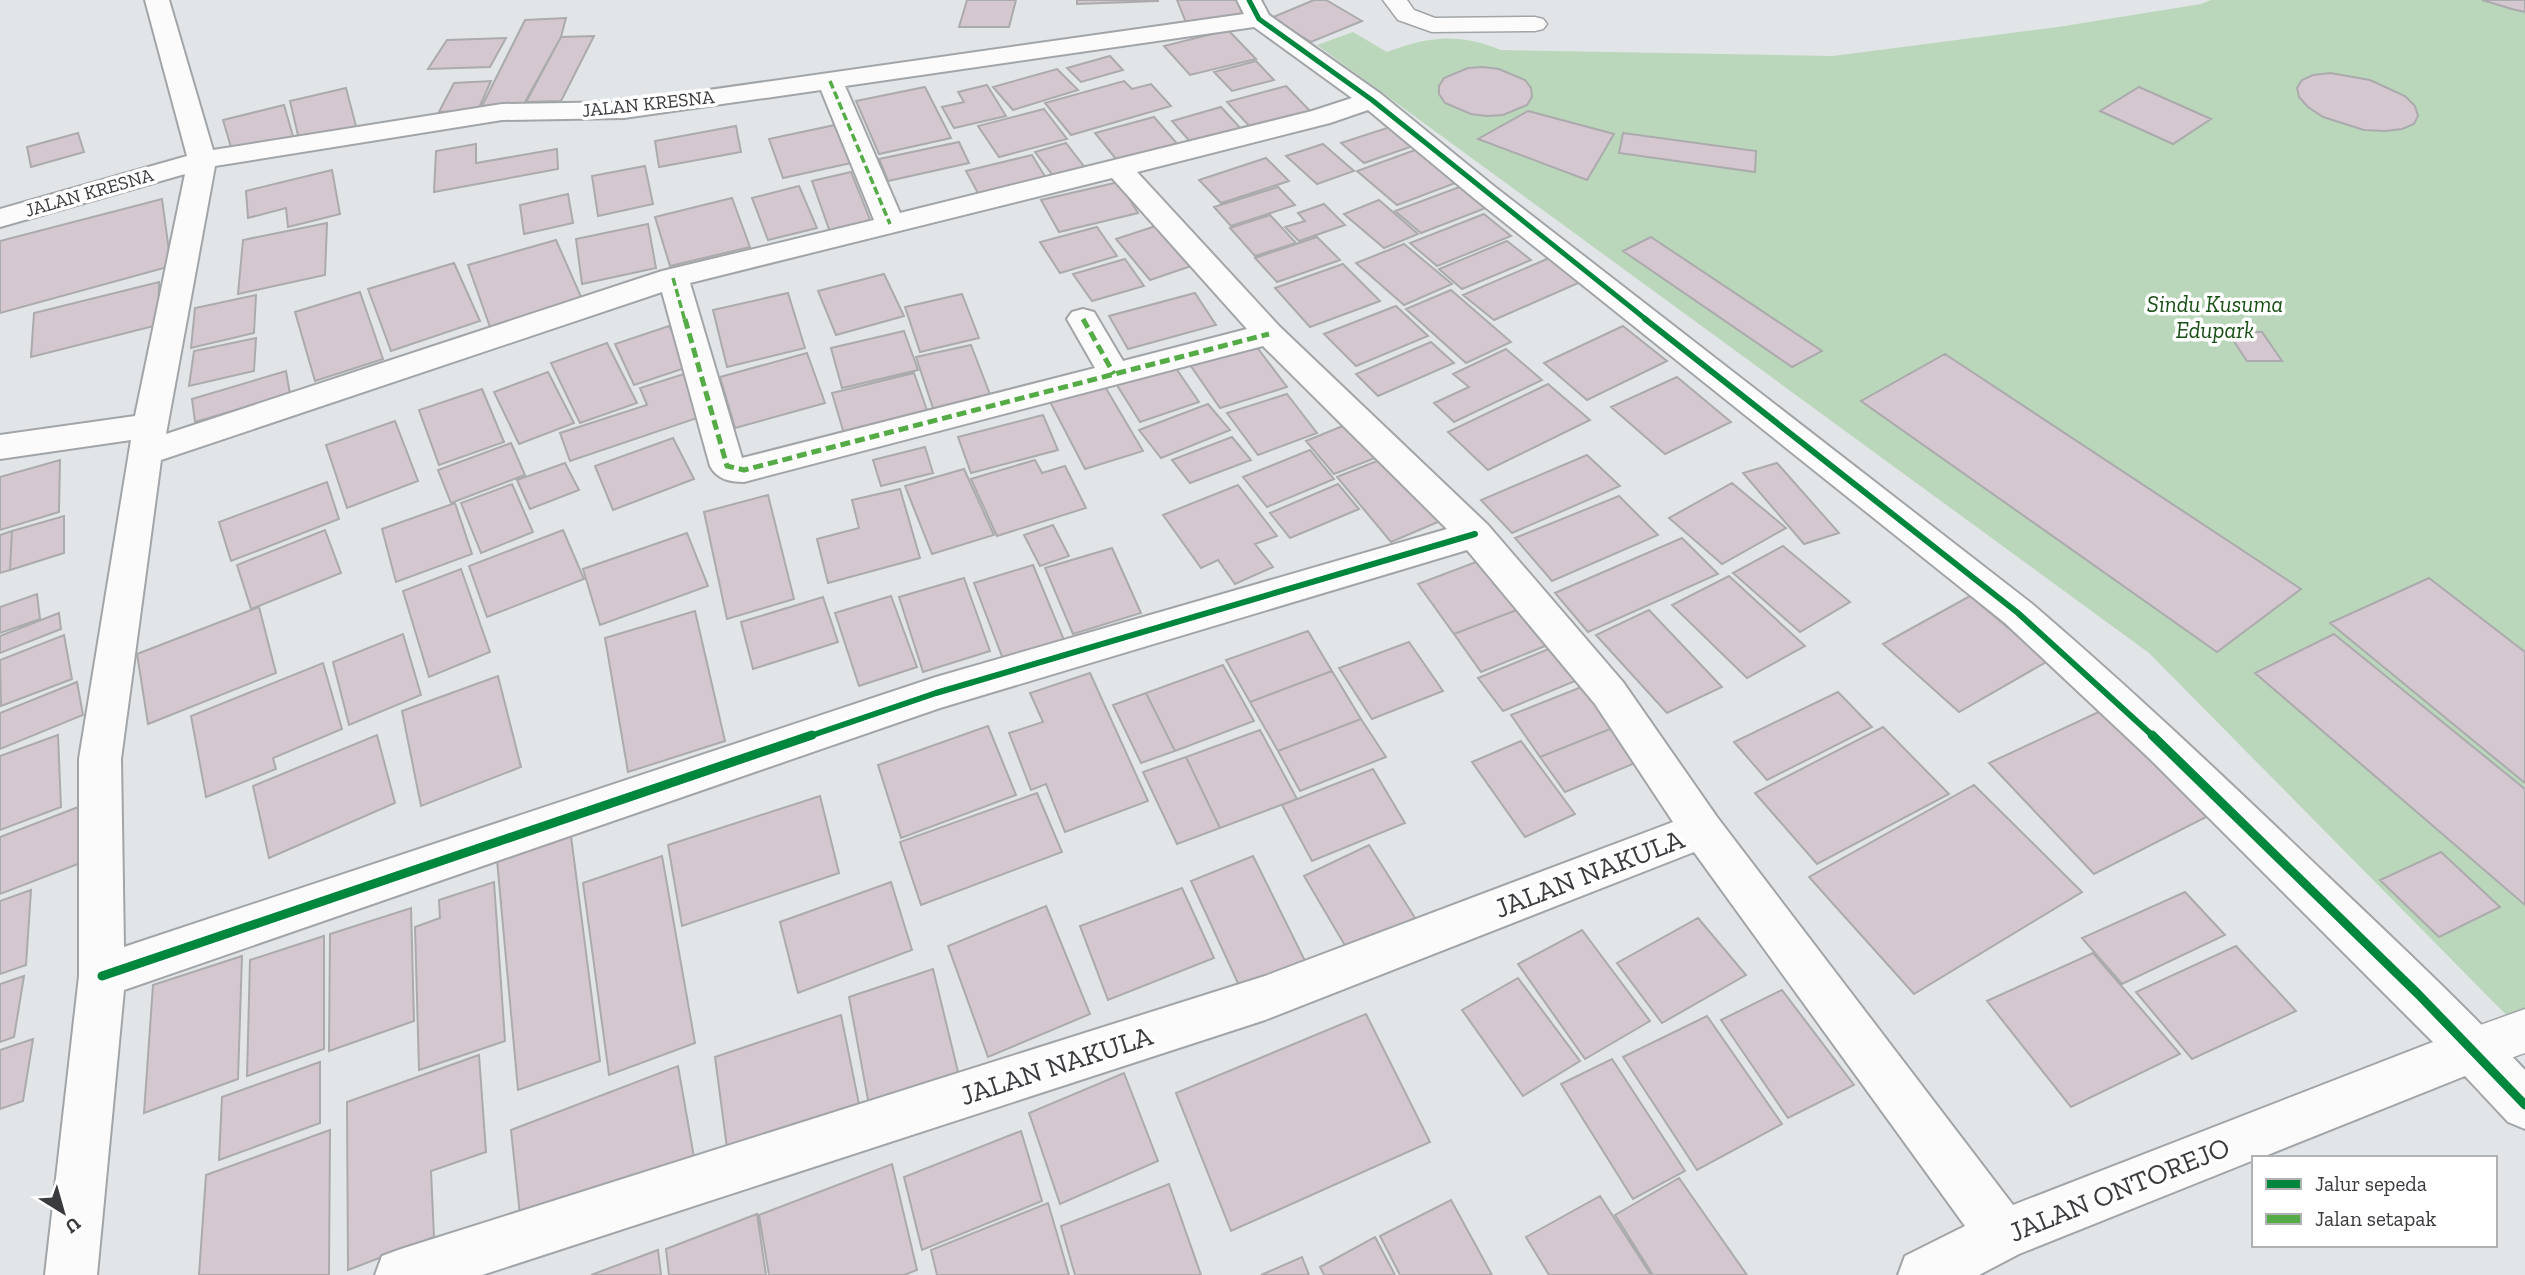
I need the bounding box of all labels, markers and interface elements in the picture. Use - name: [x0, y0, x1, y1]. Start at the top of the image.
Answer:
- street label: JALAN KRESNA: [581, 85, 716, 122]
- street label: JALAN KRESNA: [22, 163, 157, 222]
- park label: Sindu Kusuma Edupark: [2147, 290, 2283, 344]
- street label: JALAN NAKULA: [1490, 822, 1689, 925]
- street label: JALAN NAKULA: [956, 1019, 1157, 1112]
- street label: JALAN ONTOREJO: [2004, 1130, 2234, 1249]
- legend: [2252, 1156, 2497, 1247]
- text: Jalur sepeda: [2315, 1171, 2427, 1196]
- north arrow: [28, 1177, 98, 1247]
- text: Jalan setapak: [2315, 1206, 2436, 1231]
- text: U: [60, 1212, 85, 1239]

